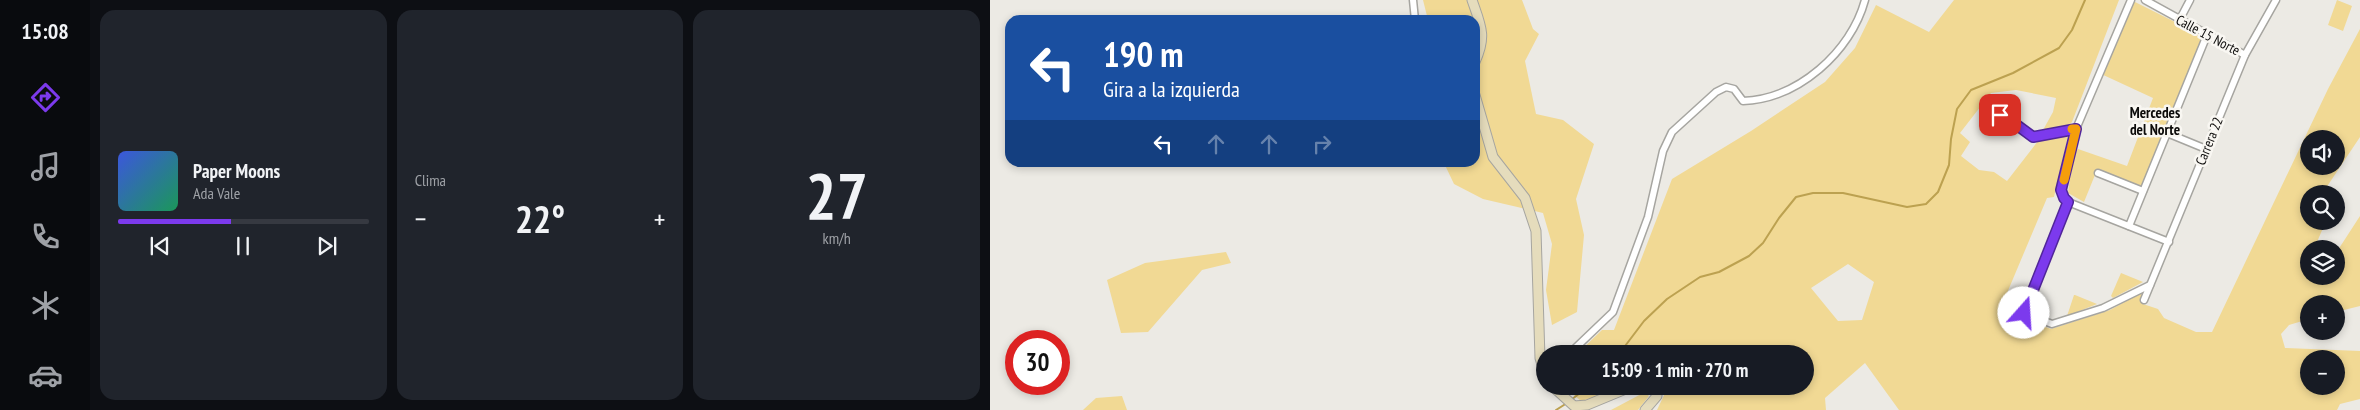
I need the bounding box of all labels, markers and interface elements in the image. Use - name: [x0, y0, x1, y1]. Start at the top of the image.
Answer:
- street label: Calle 15 Norte: [2173, 11, 2243, 59]
- text: 15:08: [21, 17, 69, 45]
- text: 190 m: [1103, 31, 1184, 77]
- icon: left: [1020, 35, 1085, 100]
- text: Gira a la izquierda: [1103, 75, 1240, 103]
- icon: directions: [28, 80, 63, 115]
- pin: [1979, 94, 2021, 136]
- icon: arrive: [1986, 101, 2014, 129]
- district label: Mercedes del Norte: [2130, 103, 2180, 139]
- street label: Carrera 22: [2191, 114, 2227, 168]
- icon: left: [1149, 130, 1177, 158]
- icon: ahead: [1202, 130, 1230, 158]
- icon: ahead: [1255, 130, 1283, 158]
- icon: right: [1308, 130, 1336, 158]
- map controls: [2300, 130, 2345, 395]
- button: sound: [2300, 130, 2345, 175]
- icon: music: [28, 149, 63, 184]
- text: 27: [806, 153, 868, 237]
- text: Paper Moons: [193, 159, 280, 183]
- text: Clima: [415, 170, 446, 190]
- text: Ada Vale: [193, 183, 240, 203]
- button: search: [2300, 185, 2345, 230]
- text: 22°: [515, 194, 565, 243]
- text: −: [415, 200, 426, 237]
- text: +: [654, 200, 665, 237]
- icon: phone: [28, 219, 63, 254]
- text: km/h: [822, 228, 851, 248]
- icon: previous: [146, 232, 174, 260]
- icon: pause: [229, 232, 257, 260]
- icon: next: [313, 232, 341, 260]
- button: layers: [2300, 240, 2345, 285]
- position arrow: [1997, 286, 2049, 338]
- icon: climate: [28, 288, 63, 323]
- button: +: [2300, 295, 2345, 340]
- speed limit sign: 30: [1005, 330, 1070, 395]
- button: −: [2300, 350, 2345, 395]
- icon: car: [28, 358, 63, 393]
- text: 15:09 · 1 min · 270 m: [1602, 358, 1748, 382]

